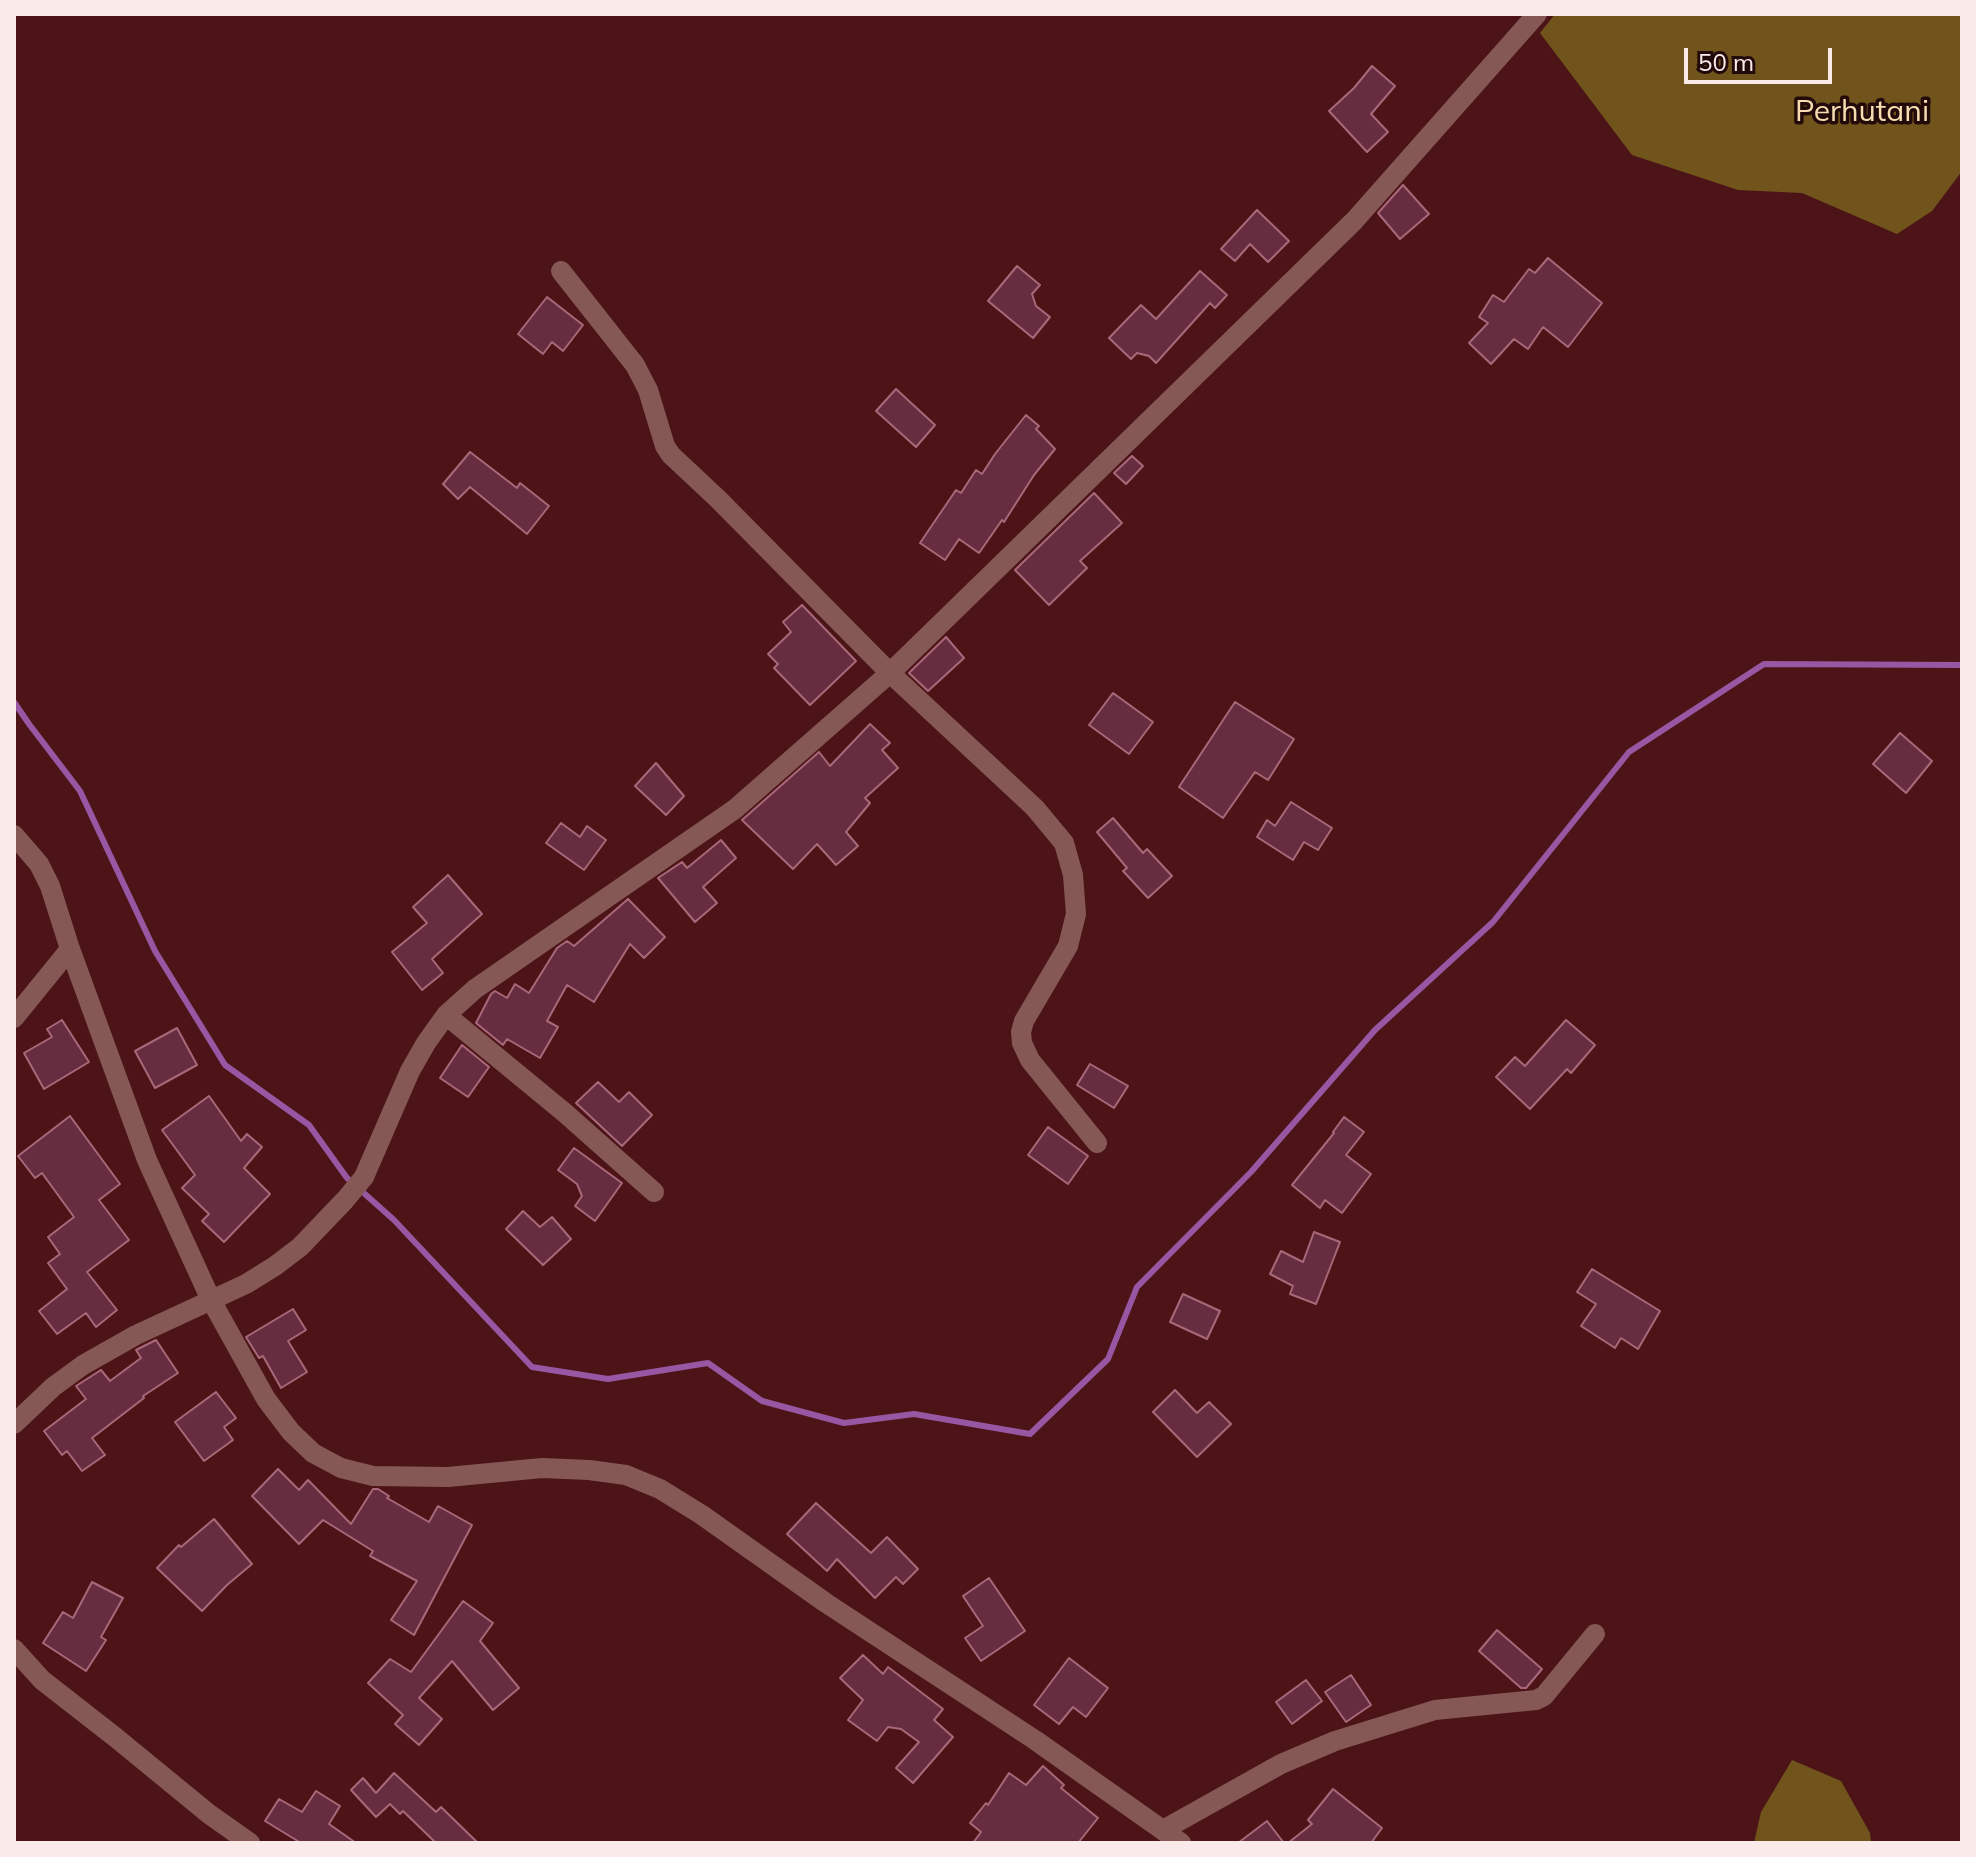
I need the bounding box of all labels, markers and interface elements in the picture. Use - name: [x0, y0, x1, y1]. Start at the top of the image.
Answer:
- scale bar: [1688, 32, 1836, 82]
- text: 50 m: [1698, 47, 1754, 77]
- park label: Perhutani: [1795, 94, 1929, 130]

